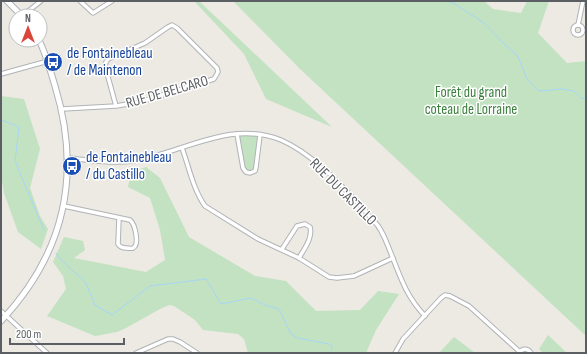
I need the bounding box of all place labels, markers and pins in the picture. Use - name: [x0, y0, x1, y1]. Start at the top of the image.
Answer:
- place label: de Fontainebleau / de Maintenon: [67, 44, 153, 80]
- bus stop icon: de Fontainebleau / de Maintenon: [42, 51, 64, 73]
- place label: de Fontainebleau / du Castillo: [86, 148, 172, 184]
- bus stop icon: de Fontainebleau / du Castillo: [61, 155, 83, 177]

